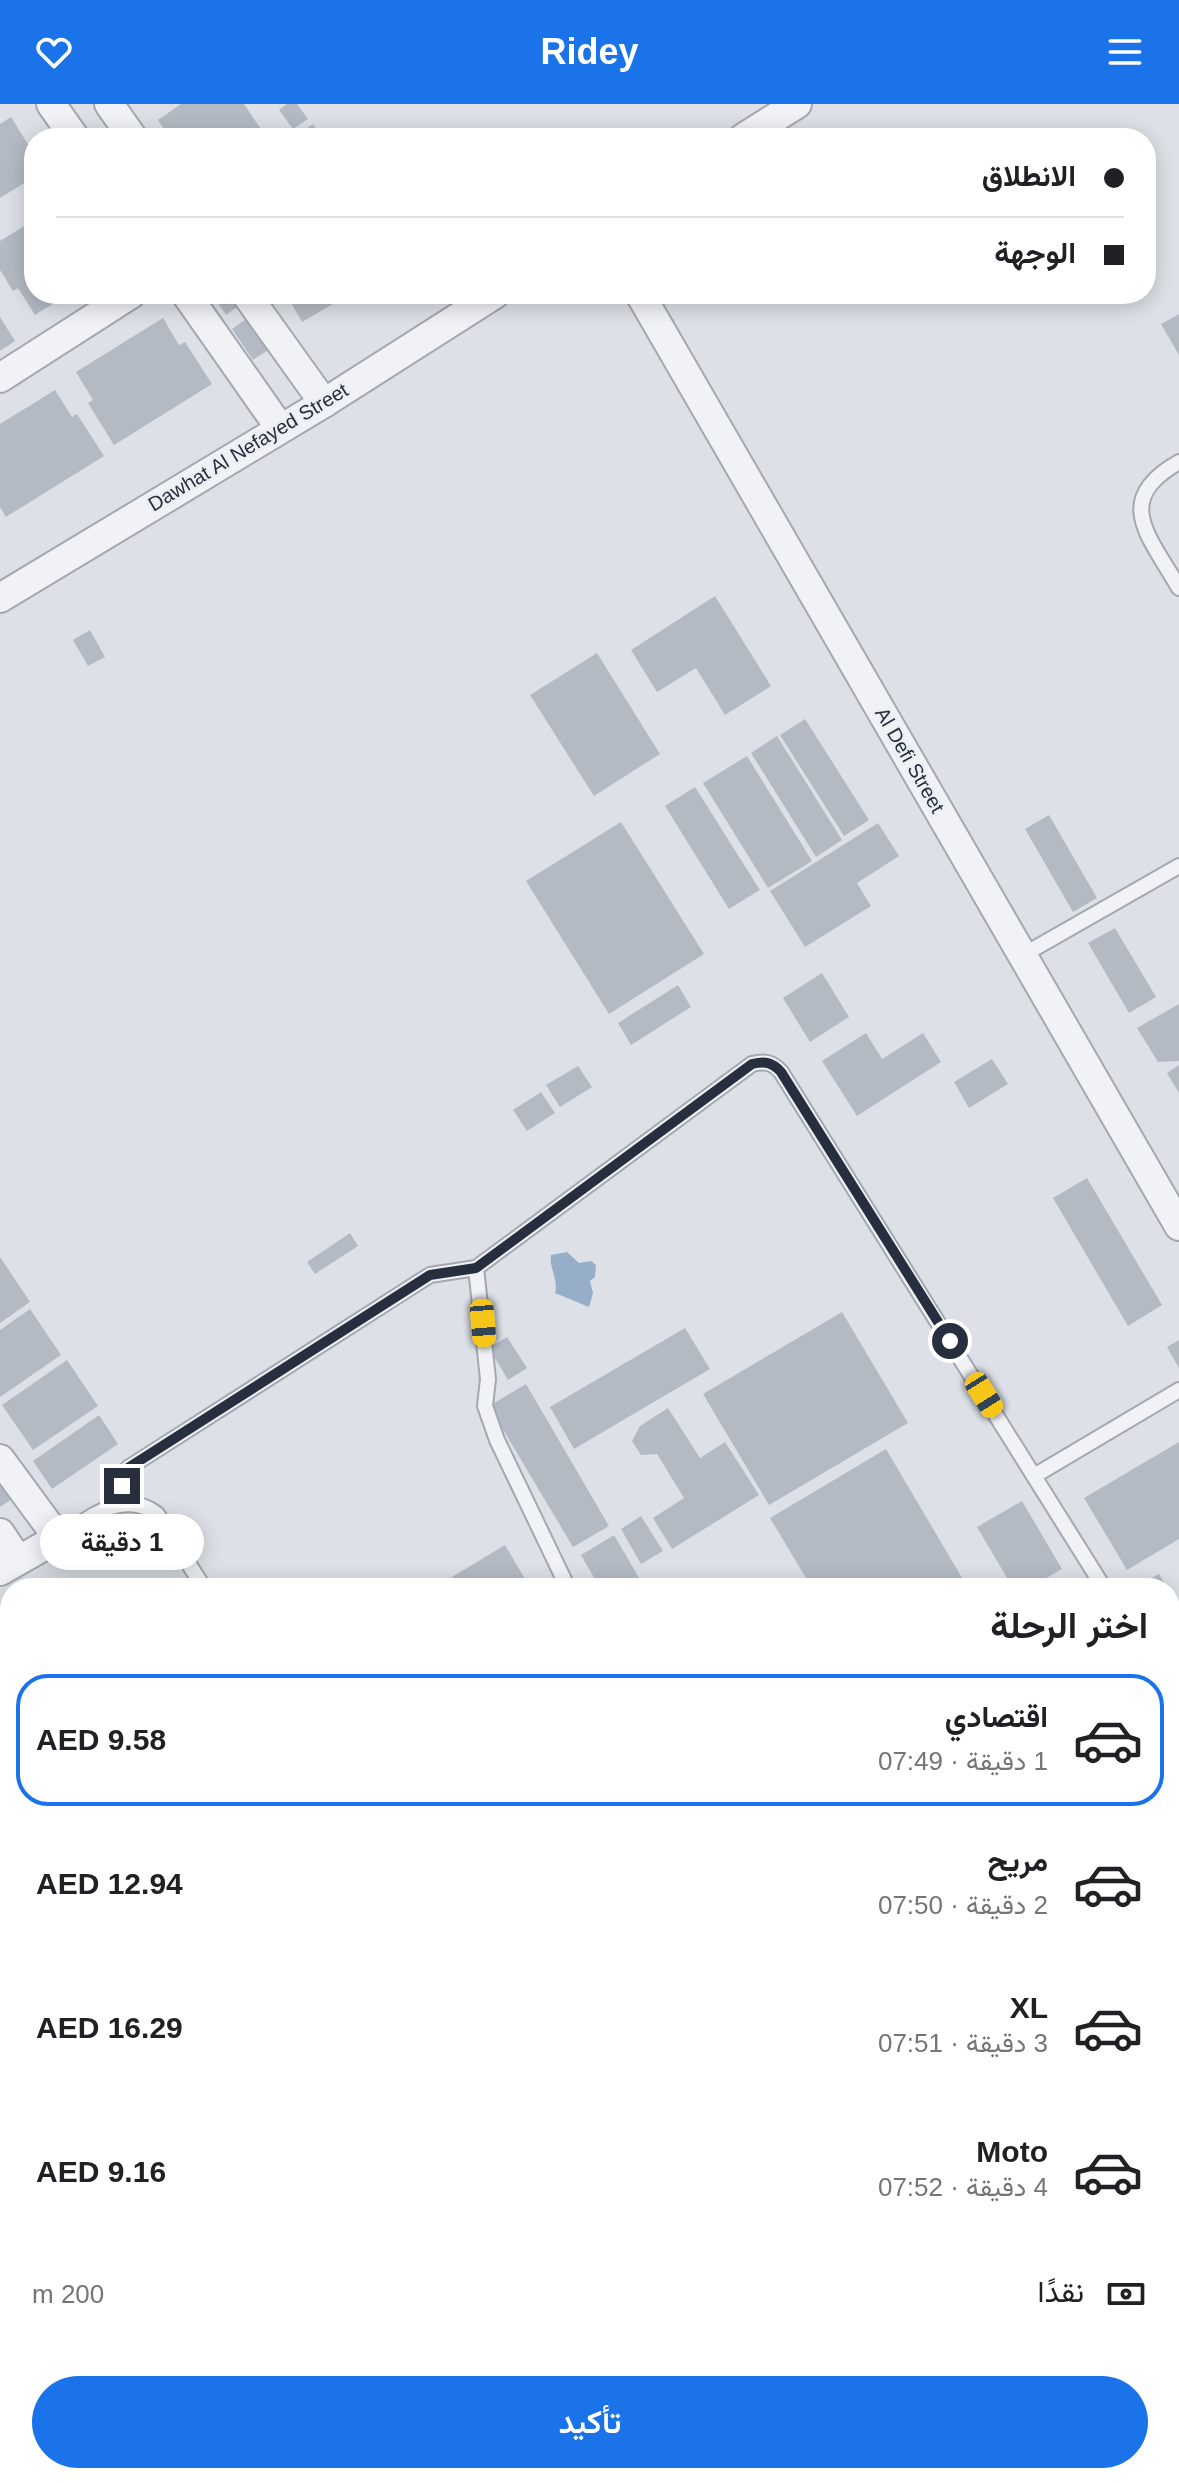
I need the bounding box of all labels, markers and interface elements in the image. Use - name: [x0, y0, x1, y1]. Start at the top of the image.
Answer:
- icon: heart: [32, 30, 76, 74]
- icon: menu: [1103, 30, 1147, 74]
- text: Ridey: [540, 31, 639, 72]
- text: الانطلاق: [982, 159, 1076, 192]
- text: الوجهة: [994, 236, 1076, 269]
- street label: Dawhat Al Nefayed Street: [144, 378, 352, 515]
- street label: Al Defi Street: [871, 703, 949, 817]
- car: [469, 1298, 497, 1348]
- route start: [932, 1323, 968, 1359]
- car: [961, 1368, 1007, 1422]
- route end: [104, 1468, 140, 1504]
- callout: 1 دقيقة: [40, 1514, 204, 1570]
- text: 1 دقيقة: [81, 1527, 163, 1557]
- text: اختر الرحلة: [990, 1605, 1148, 1646]
- text: اقتصادي: [945, 1700, 1048, 1733]
- icon: car: [1072, 1704, 1144, 1776]
- text: AED 9.58: [36, 1723, 166, 1756]
- text: 1 دقيقة · 07:49: [878, 1746, 1048, 1776]
- text: مريح: [988, 1844, 1048, 1877]
- icon: car: [1072, 1848, 1144, 1920]
- text: AED 12.94: [36, 1867, 183, 1900]
- text: 2 دقيقة · 07:50: [878, 1890, 1048, 1920]
- text: XL: [1010, 1991, 1048, 2024]
- icon: car: [1072, 1992, 1144, 2064]
- text: AED 16.29: [36, 2011, 183, 2044]
- text: 3 دقيقة · 07:51: [878, 2028, 1048, 2058]
- text: Moto: [976, 2135, 1048, 2168]
- icon: car: [1072, 2136, 1144, 2208]
- text: AED 9.16: [36, 2155, 166, 2188]
- text: 4 دقيقة · 07:52: [878, 2172, 1048, 2202]
- icon: cash: [1104, 2272, 1148, 2316]
- text: نقدًا: [1038, 2275, 1084, 2308]
- text: 200 m: [32, 2279, 104, 2309]
- button: تأكيد: [32, 2376, 1148, 2468]

